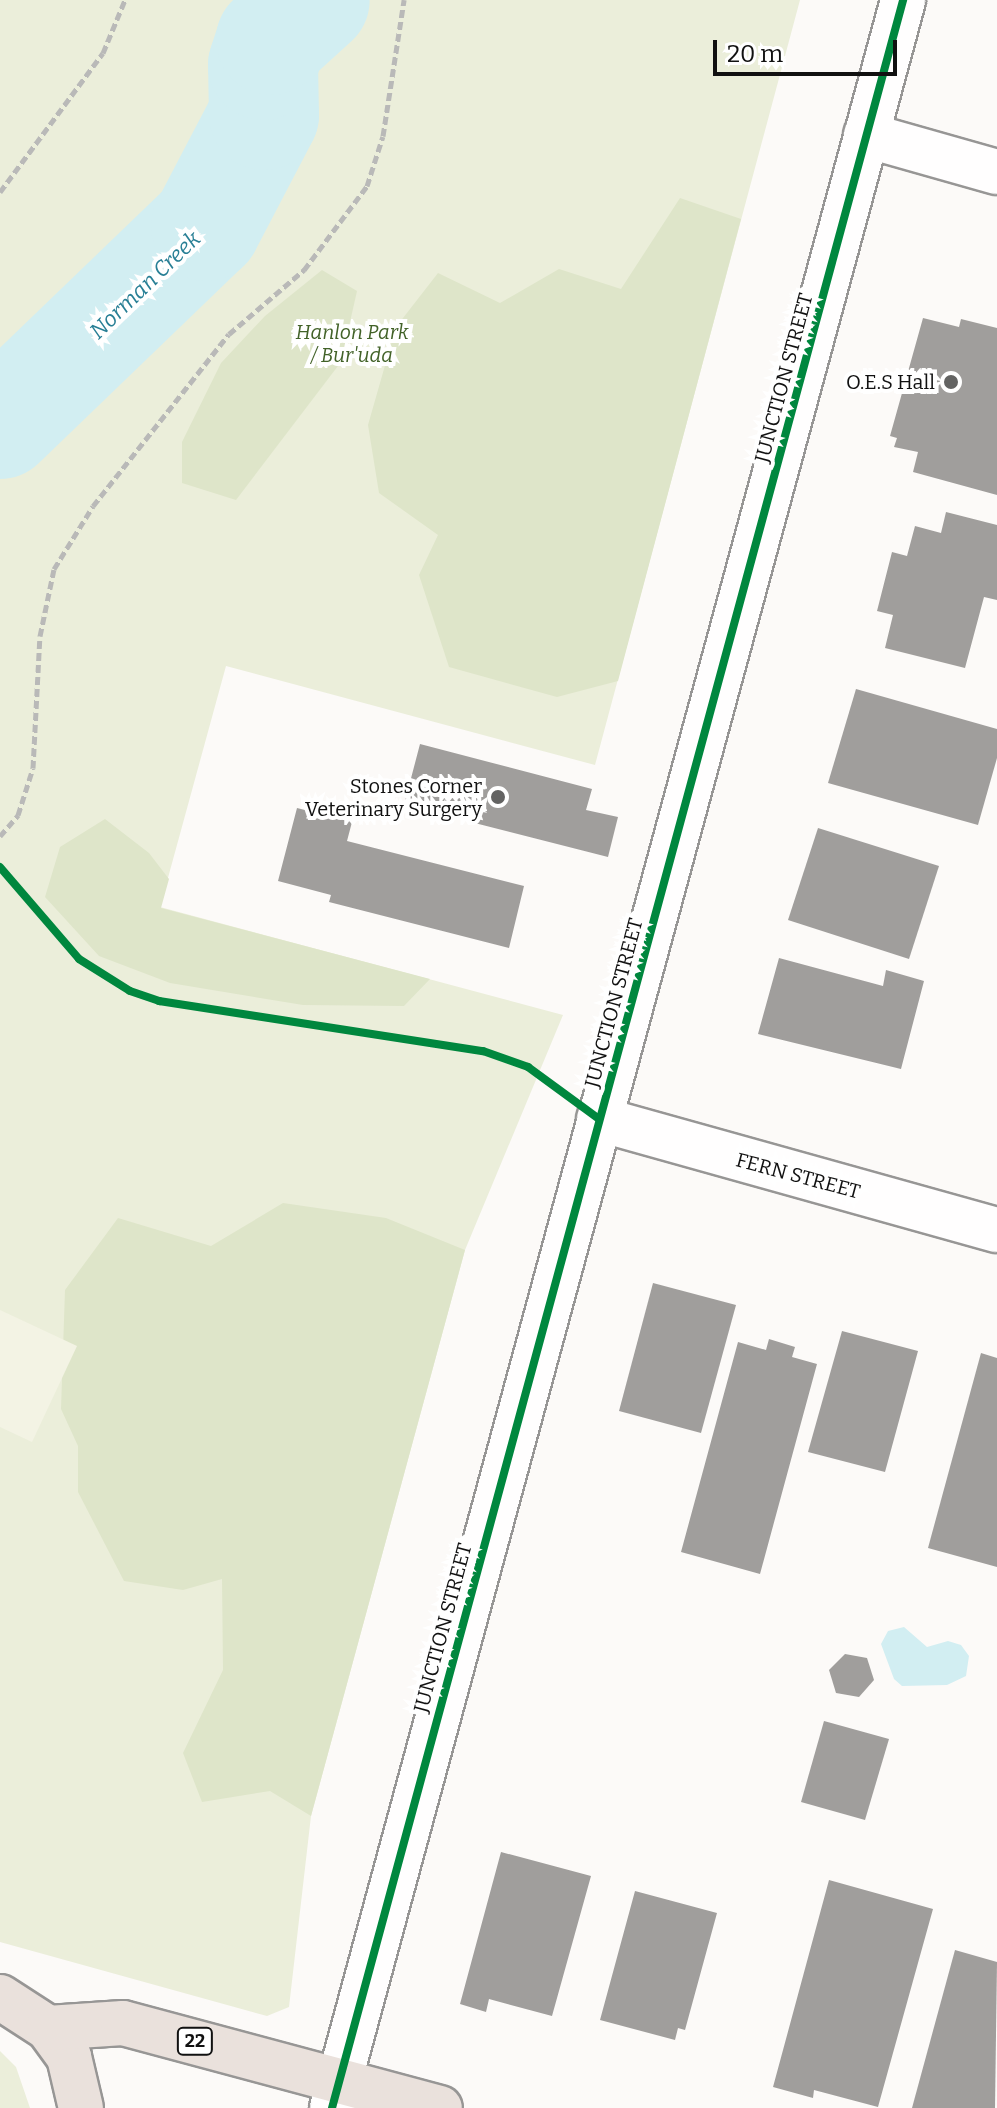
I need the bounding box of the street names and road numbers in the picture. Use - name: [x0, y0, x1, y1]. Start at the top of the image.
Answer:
- street label: JUNCTION STREET: [750, 291, 818, 465]
- street label: JUNCTION STREET: [580, 916, 648, 1090]
- street label: FERN STREET: [733, 1148, 863, 1204]
- street label: JUNCTION STREET: [409, 1541, 477, 1715]
- road number: 22: [175, 2027, 215, 2055]

